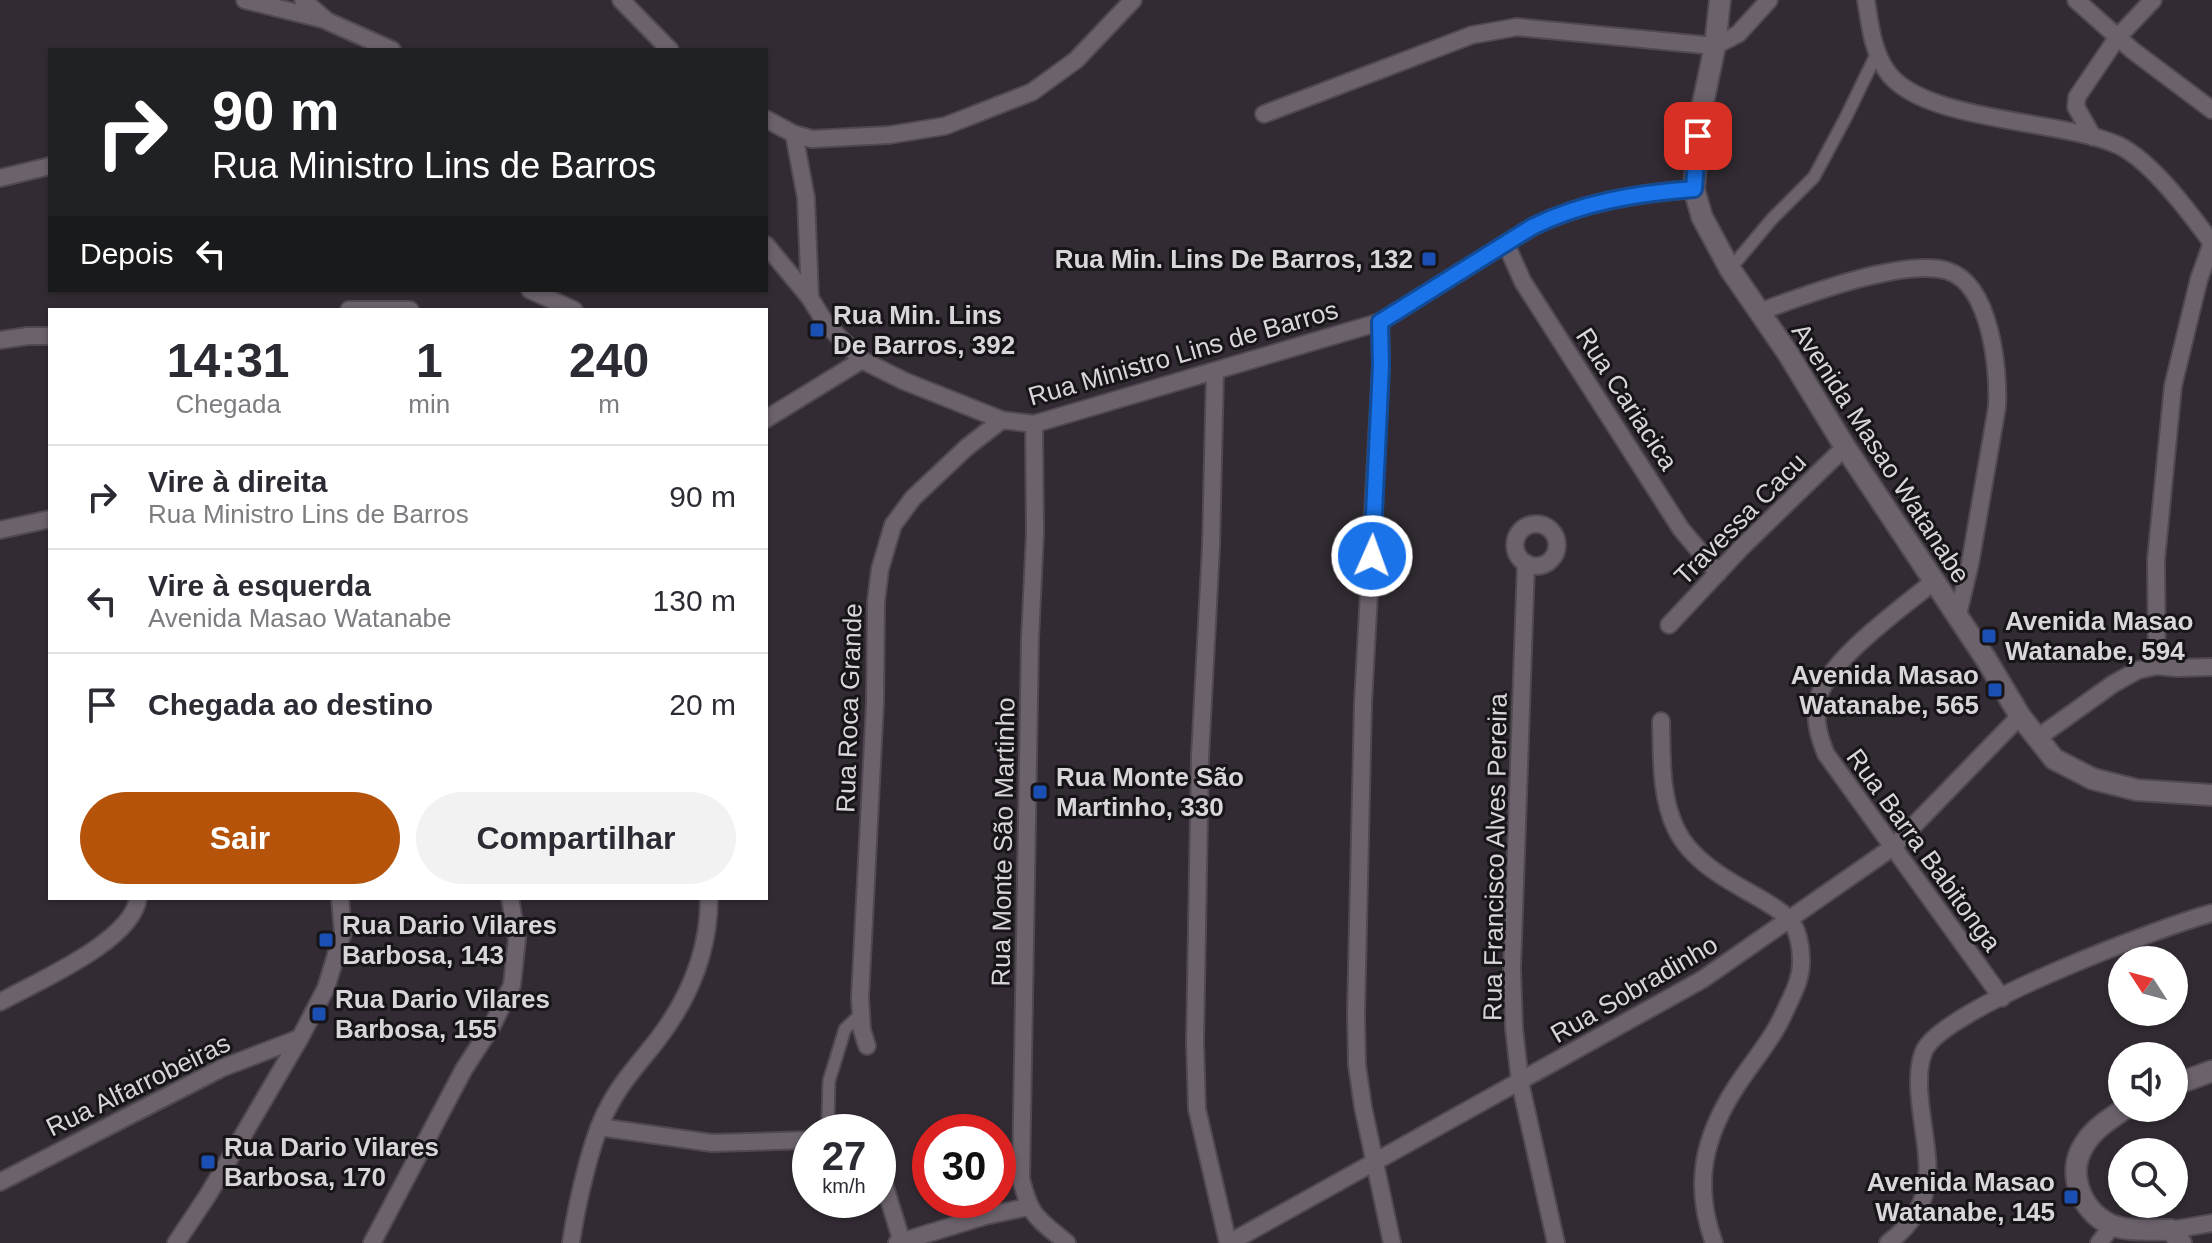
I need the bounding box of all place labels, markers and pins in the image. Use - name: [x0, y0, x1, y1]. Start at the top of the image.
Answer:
- pin: [1664, 102, 1732, 170]
- place label: Rua Min. Lins De Barros, 132: [1055, 244, 1413, 274]
- marker: Rua Min. Lins De Barros, 132: [1420, 250, 1438, 268]
- place label: Rua Min. Lins De Barros, 392: [833, 300, 1015, 360]
- marker: Rua Min. Lins De Barros, 392: [808, 321, 826, 339]
- place label: Avenida Masao Watanabe, 594: [2005, 606, 2193, 666]
- marker: Avenida Masao Watanabe, 594: [1980, 627, 1998, 645]
- place label: Avenida Masao Watanabe, 565: [1791, 660, 1979, 720]
- marker: Avenida Masao Watanabe, 565: [1986, 681, 2004, 699]
- place label: Rua Monte São Martinho, 330: [1056, 762, 1244, 822]
- marker: Rua Monte São Martinho, 330: [1031, 783, 1049, 801]
- place label: Rua Dario Vilares Barbosa, 143: [342, 910, 557, 970]
- marker: Rua Dario Vilares Barbosa, 143: [317, 931, 335, 949]
- place label: Rua Dario Vilares Barbosa, 155: [335, 984, 550, 1044]
- marker: Rua Dario Vilares Barbosa, 155: [310, 1005, 328, 1023]
- place label: Rua Dario Vilares Barbosa, 170: [224, 1132, 439, 1192]
- marker: Rua Dario Vilares Barbosa, 170: [199, 1153, 217, 1171]
- place label: Avenida Masao Watanabe, 145: [1867, 1167, 2055, 1227]
- marker: Avenida Masao Watanabe, 145: [2062, 1188, 2080, 1206]

